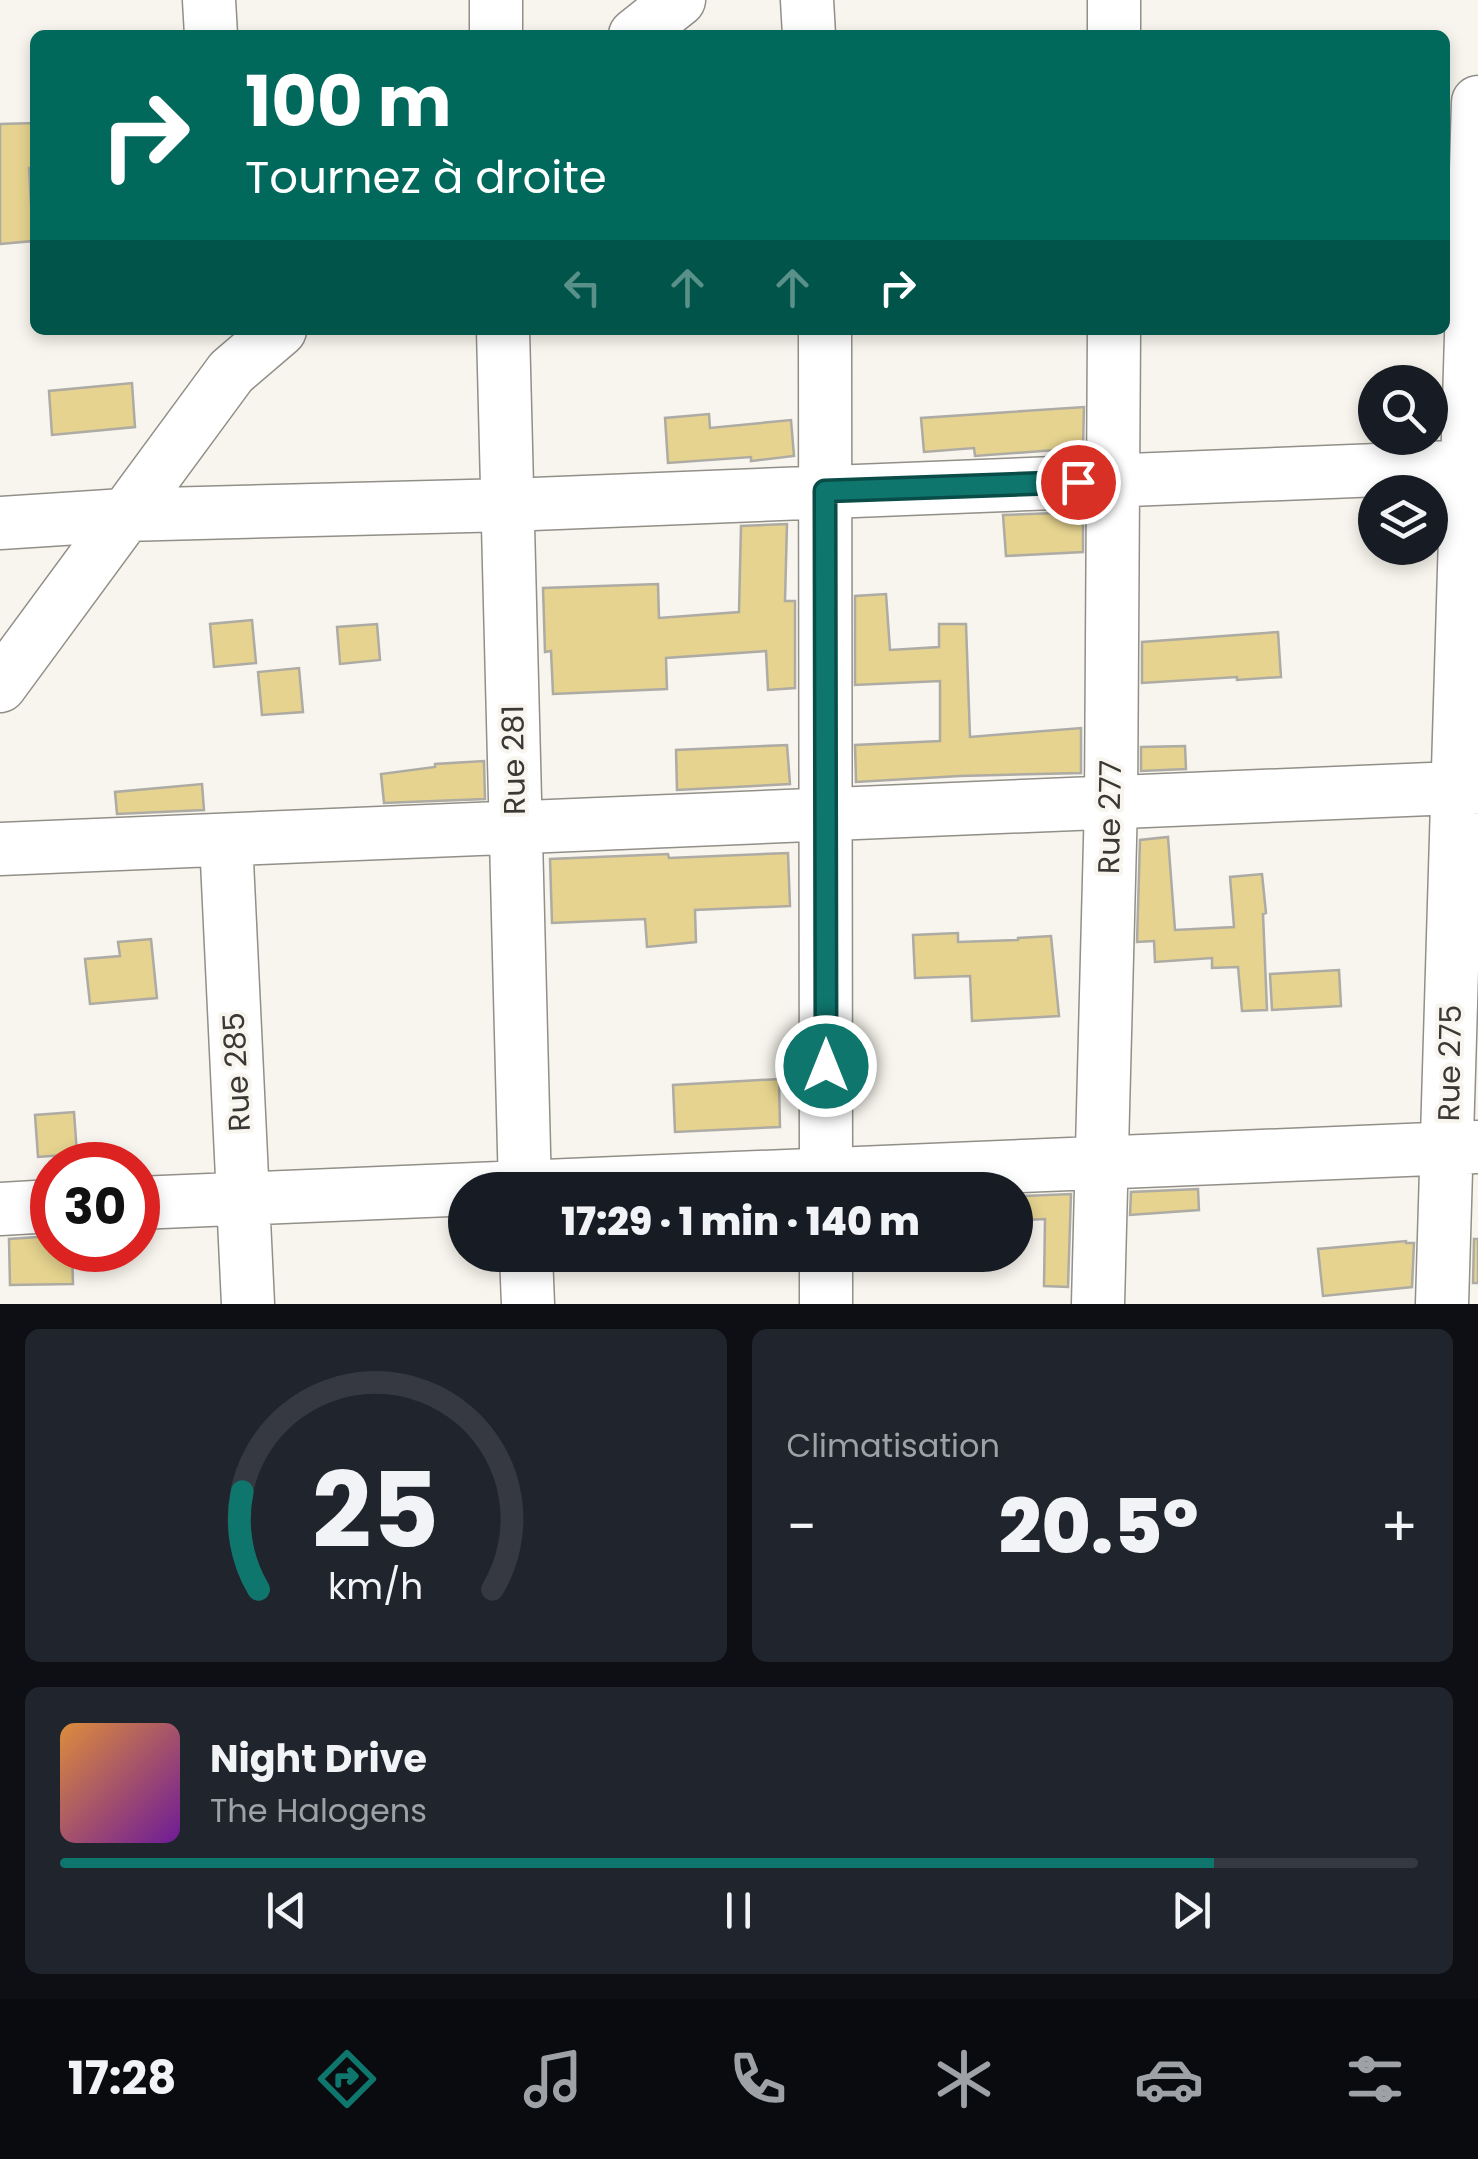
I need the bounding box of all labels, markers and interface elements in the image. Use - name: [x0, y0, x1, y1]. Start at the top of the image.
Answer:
- text: 100 m: [245, 52, 452, 151]
- icon: right: [80, 70, 210, 200]
- text: Tournez à droite: [245, 146, 607, 209]
- icon: left: [555, 260, 610, 315]
- icon: ahead: [660, 260, 715, 315]
- icon: ahead: [765, 260, 820, 315]
- icon: right: [870, 260, 925, 315]
- map controls: [1358, 365, 1448, 565]
- button: search: [1358, 365, 1448, 455]
- pin: [1036, 440, 1121, 525]
- icon: arrive: [1051, 455, 1106, 510]
- button: layers: [1358, 475, 1448, 565]
- street label: Rue 281: [491, 705, 536, 815]
- street label: Rue 277: [1087, 760, 1132, 874]
- street label: Rue 275: [1427, 1004, 1472, 1122]
- street label: Rue 285: [212, 1011, 261, 1133]
- position arrow: [774, 1014, 878, 1118]
- speed limit sign: 30: [30, 1142, 160, 1272]
- text: 17:29 · 1 min · 140 m: [561, 1195, 920, 1248]
- text: Climatisation: [787, 1423, 1000, 1468]
- text: 25: [312, 1438, 439, 1583]
- text: 20.5°: [999, 1474, 1198, 1579]
- text: −: [787, 1488, 817, 1565]
- text: +: [1380, 1488, 1418, 1565]
- text: km/h: [328, 1561, 423, 1612]
- text: Night Drive: [210, 1732, 427, 1785]
- text: The Halogens: [210, 1788, 427, 1833]
- icon: previous: [259, 1883, 314, 1938]
- icon: pause: [711, 1883, 766, 1938]
- icon: next: [1164, 1883, 1219, 1938]
- icon: directions: [312, 2044, 382, 2114]
- icon: music: [518, 2044, 588, 2114]
- icon: phone: [723, 2044, 793, 2114]
- icon: climate: [929, 2044, 999, 2114]
- icon: car: [1134, 2044, 1204, 2114]
- icon: filters: [1340, 2044, 1410, 2114]
- text: 17:28: [68, 2047, 176, 2110]

